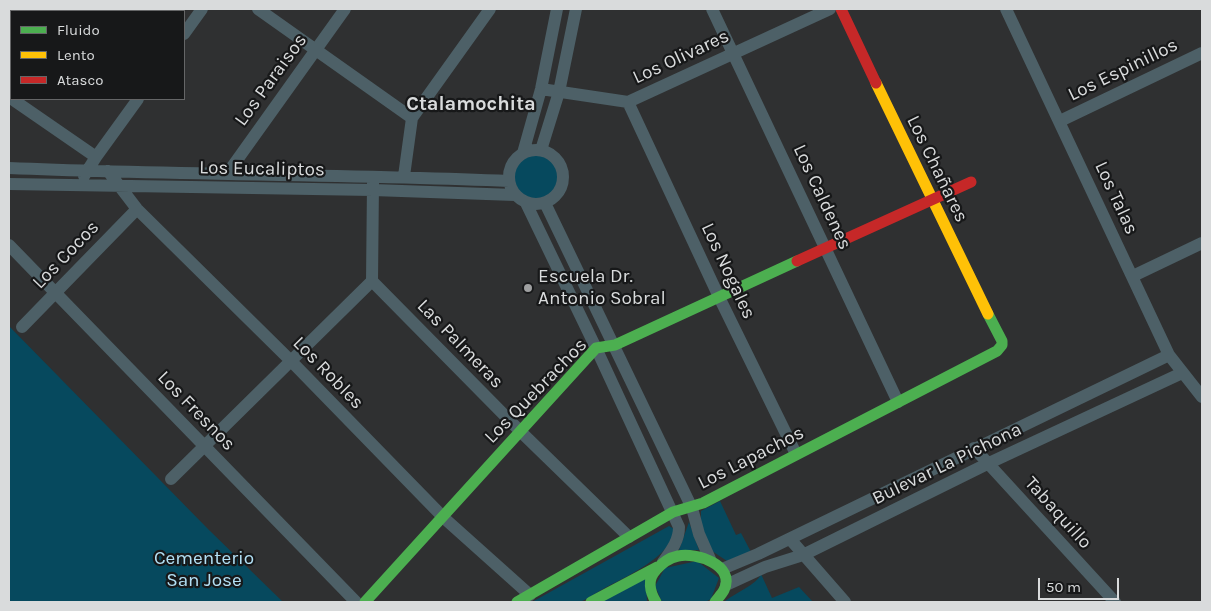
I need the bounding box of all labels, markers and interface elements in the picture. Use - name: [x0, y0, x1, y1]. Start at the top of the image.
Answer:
- legend: [10, 10, 185, 100]
- text: Fluido: [57, 21, 100, 39]
- street label: Los Olivares: [629, 25, 733, 89]
- street label: Los Paraisos: [230, 30, 312, 130]
- street label: Los Espinillos: [1064, 34, 1182, 106]
- text: Lento: [57, 46, 95, 64]
- text: Atasco: [57, 71, 103, 89]
- district label: Ctalamochita: [406, 92, 536, 116]
- street label: Los Chañares: [901, 112, 973, 226]
- street label: Los Caldenes: [788, 141, 856, 253]
- street label: Los Eucaliptos: [199, 157, 325, 181]
- street label: Los Talas: [1089, 158, 1143, 238]
- street label: Los Cocos: [28, 216, 104, 294]
- street label: Los Nogales: [696, 219, 760, 323]
- place label: Escuela Dr. Antonio Sobral: [538, 266, 666, 310]
- marker: Escuela Dr. Antonio Sobral: [522, 282, 534, 294]
- street label: Las Palmeras: [412, 295, 508, 393]
- street label: Los Robles: [288, 332, 368, 414]
- street label: Los Quebrachos: [480, 334, 592, 448]
- street label: Los Fresnos: [152, 366, 240, 456]
- street label: Bulevar La Pichona: [869, 418, 1025, 510]
- street label: Los Lapachos: [694, 421, 808, 495]
- street label: Tabaquillo: [1020, 472, 1096, 554]
- park label: Cementerio San Jose: [154, 548, 254, 592]
- scale bar: [1041, 568, 1122, 600]
- text: 50 m: [1046, 578, 1081, 596]

